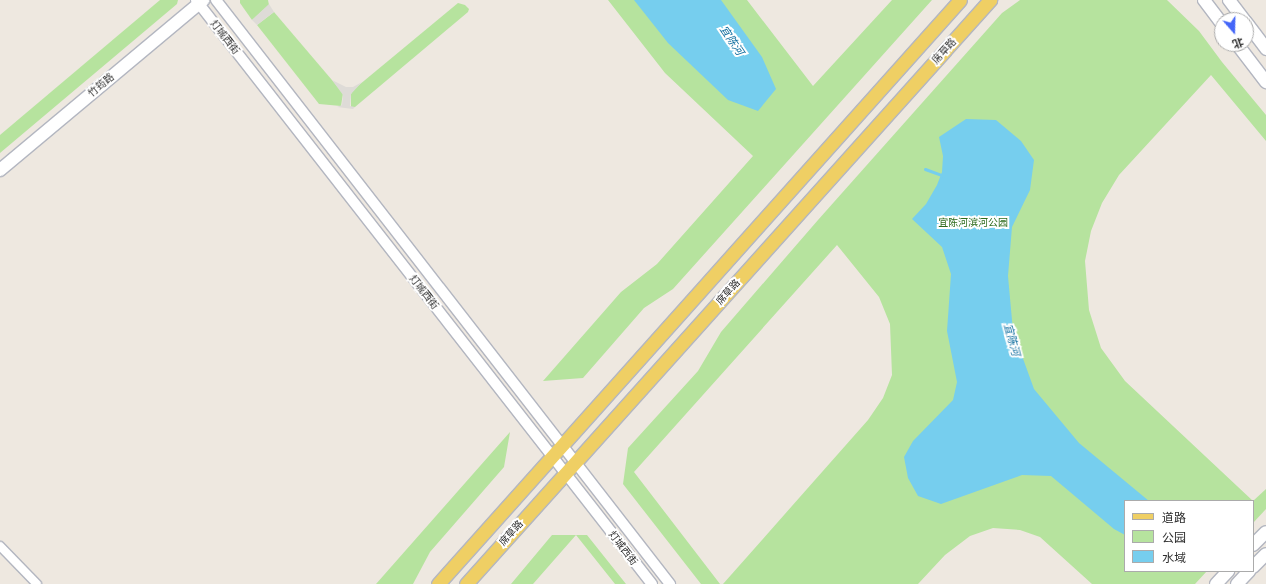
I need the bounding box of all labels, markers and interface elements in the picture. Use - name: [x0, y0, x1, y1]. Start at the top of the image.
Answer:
- north arrow: [1214, 12, 1254, 52]
- street label: 灯城西街: [208, 18, 242, 56]
- water label: 宜陈河: [716, 24, 746, 58]
- text: 北: [1231, 35, 1245, 51]
- street label: 席草路: [930, 36, 958, 66]
- street label: 竹筠路: [86, 71, 116, 99]
- park label: 宜陈河滨河公园: [938, 217, 1008, 229]
- street label: 灯城西街: [407, 273, 441, 311]
- street label: 席草路: [714, 277, 742, 307]
- water label: 宜陈河: [1000, 322, 1022, 358]
- legend: [1124, 500, 1254, 572]
- text: 道路: [1162, 511, 1186, 525]
- street label: 席草路: [497, 518, 525, 548]
- street label: 灯城西街: [606, 529, 640, 567]
- text: 公园: [1162, 531, 1186, 545]
- text: 水域: [1162, 551, 1186, 565]

